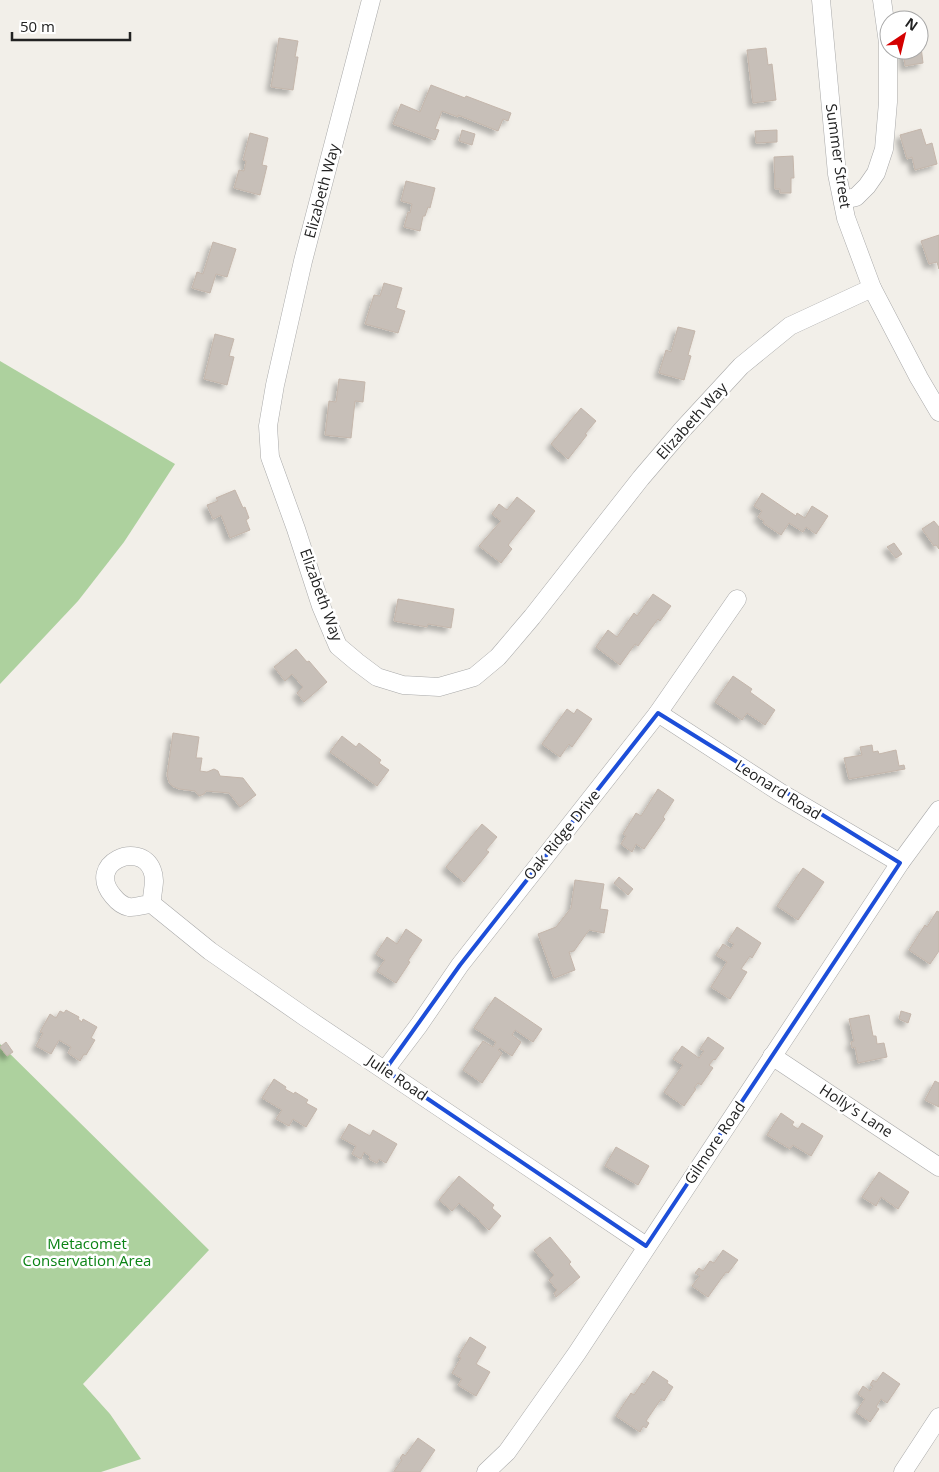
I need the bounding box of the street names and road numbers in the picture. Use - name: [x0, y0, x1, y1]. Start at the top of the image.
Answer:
- street label: Summer Street: [822, 102, 856, 210]
- street label: Elizabeth Way: [299, 141, 343, 240]
- street label: Elizabeth Way: [651, 377, 731, 463]
- street label: Elizabeth Way: [296, 546, 348, 644]
- street label: Leonard Road: [732, 755, 825, 824]
- street label: Oak Ridge Drive: [518, 785, 604, 884]
- street label: Julie Road: [362, 1048, 432, 1105]
- street label: Holly's Lane: [816, 1079, 897, 1141]
- street label: Gilmore Road: [679, 1097, 749, 1188]

